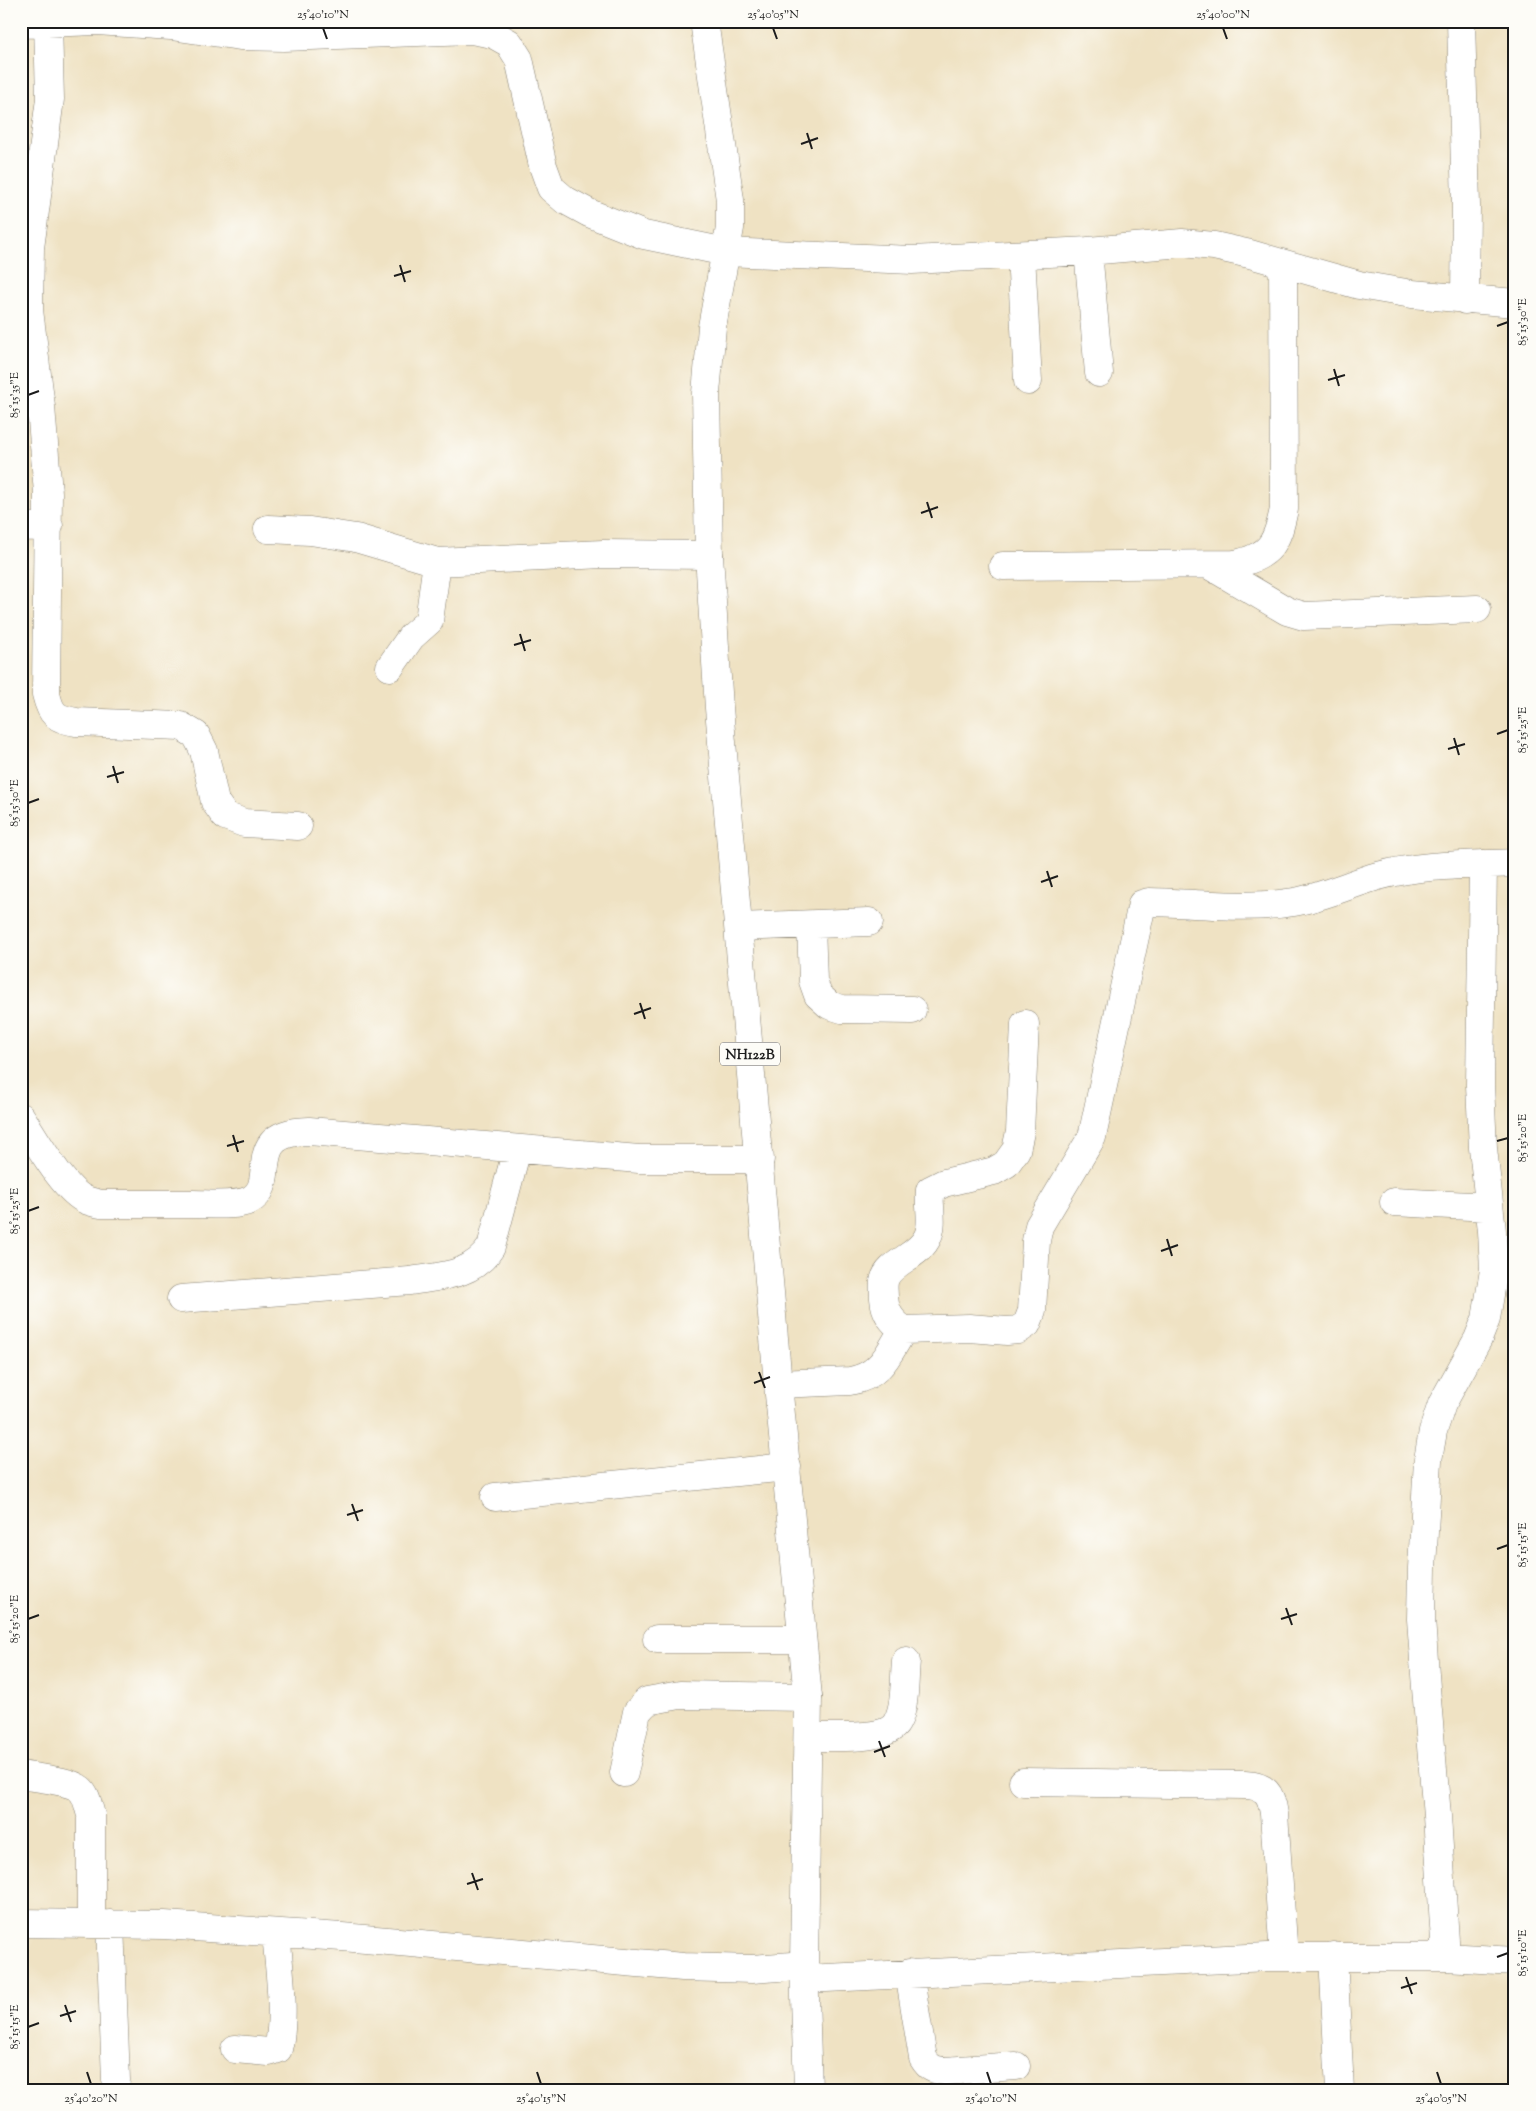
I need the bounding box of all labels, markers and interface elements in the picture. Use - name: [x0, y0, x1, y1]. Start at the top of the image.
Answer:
- text: 25°40'10"N: [297, 6, 349, 24]
- text: 25°40'05"N: [747, 6, 799, 24]
- text: 25°40'00"N: [1196, 6, 1250, 24]
- text: 85°15'30"E: [1514, 297, 1532, 346]
- text: 85°15'35"E: [6, 371, 24, 418]
- text: 85°15'25"E: [1514, 706, 1532, 753]
- text: 85°15'30"E: [6, 778, 24, 827]
- road number: NH122B: [720, 1042, 780, 1066]
- text: 85°15'20"E: [1514, 1113, 1532, 1162]
- text: 85°15'25"E: [6, 1187, 24, 1234]
- text: 85°15'15"E: [1514, 1522, 1532, 1568]
- text: 85°15'20"E: [6, 1594, 24, 1643]
- text: 85°15'10"E: [1514, 1929, 1532, 1976]
- text: 85°15'15"E: [6, 2004, 24, 2050]
- text: 25°40'20"N: [64, 2090, 118, 2108]
- text: 25°40'15"N: [516, 2090, 566, 2108]
- text: 25°40'10"N: [965, 2090, 1017, 2108]
- text: 25°40'05"N: [1415, 2090, 1467, 2108]

